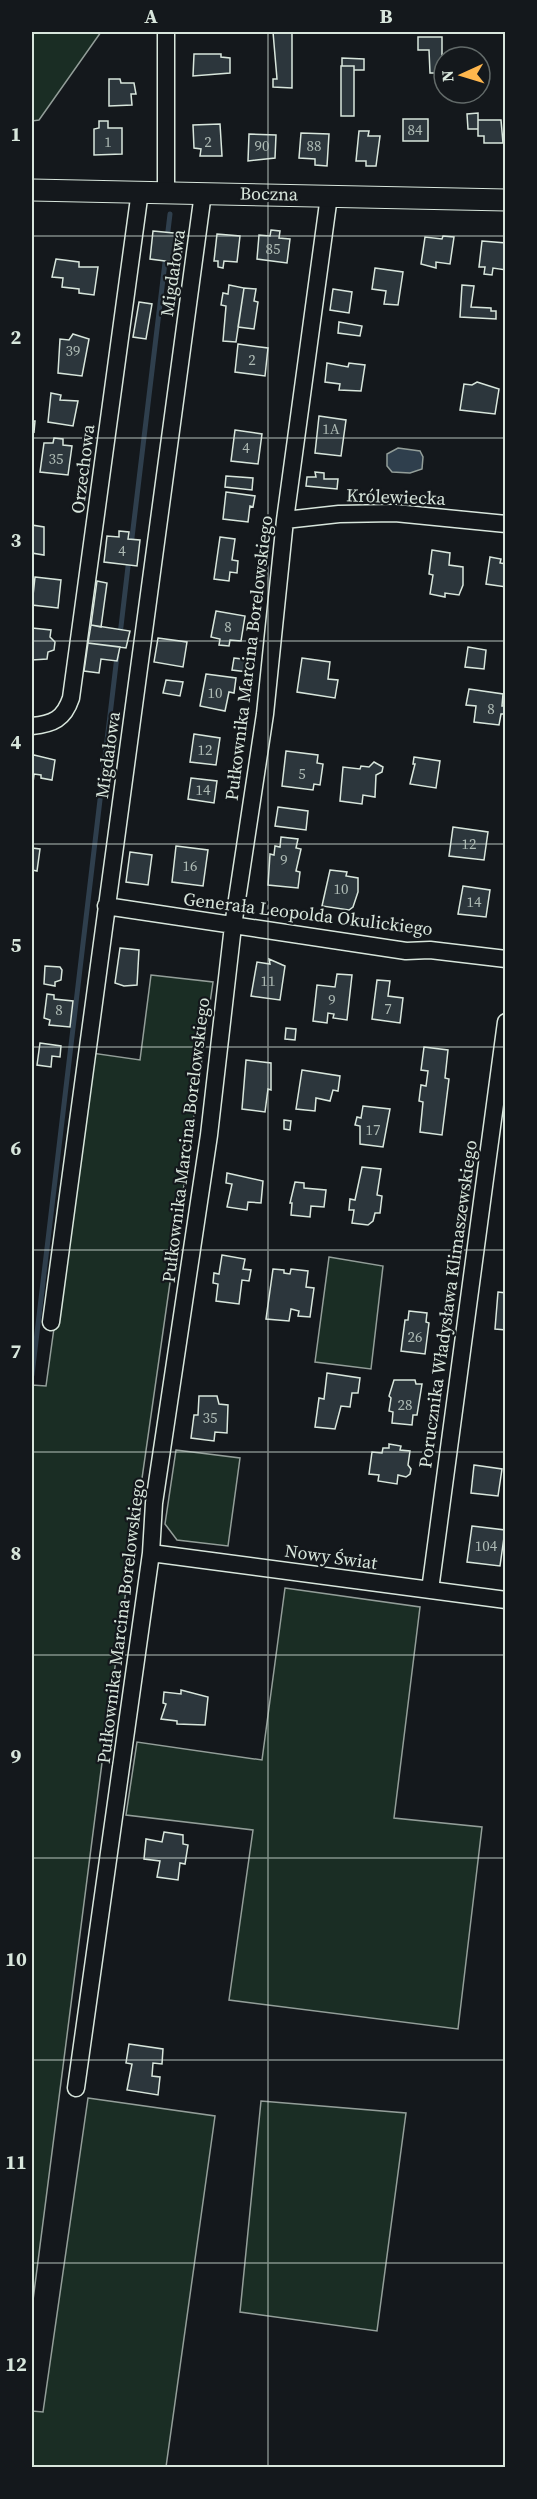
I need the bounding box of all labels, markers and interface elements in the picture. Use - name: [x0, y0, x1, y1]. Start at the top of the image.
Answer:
- text: A: [144, 2, 158, 30]
- text: B: [379, 2, 393, 30]
- north arrow: [432, 45, 492, 105]
- text: N: [436, 69, 458, 83]
- house number: 84: [407, 119, 423, 140]
- text: 1: [11, 120, 21, 148]
- house number: 1: [104, 131, 112, 152]
- house number: 2: [204, 131, 212, 152]
- house number: 90: [254, 135, 270, 156]
- house number: 88: [306, 135, 322, 156]
- street label: Boczna: [240, 180, 299, 207]
- street label: Migdałowa: [154, 227, 191, 318]
- house number: 85: [265, 238, 281, 259]
- text: 2: [11, 323, 22, 351]
- house number: 39: [65, 340, 81, 361]
- house number: 2: [248, 349, 256, 370]
- house number: 1A: [322, 418, 340, 439]
- street label: Orzechowa: [65, 422, 100, 515]
- house number: 4: [242, 437, 250, 458]
- house number: 35: [48, 448, 64, 469]
- street label: Królewiecka: [346, 482, 447, 511]
- street label: Pułkownika Marcina Borelowskiego: [219, 514, 278, 802]
- text: 3: [11, 526, 22, 554]
- house number: 4: [118, 540, 126, 561]
- house number: 8: [224, 616, 232, 637]
- house number: 10: [207, 682, 223, 703]
- house number: 8: [487, 698, 495, 719]
- street label: Migdałowa: [89, 709, 126, 800]
- text: 4: [11, 728, 22, 756]
- house number: 12: [197, 739, 213, 760]
- house number: 5: [298, 763, 306, 784]
- house number: 14: [195, 779, 211, 800]
- house number: 12: [461, 833, 477, 854]
- house number: 9: [280, 849, 288, 870]
- house number: 16: [182, 855, 198, 876]
- house number: 10: [333, 878, 349, 899]
- street label: Generała Leopolda Okulickiego: [182, 886, 434, 941]
- house number: 14: [466, 891, 482, 912]
- text: 5: [11, 931, 22, 959]
- house number: 11: [260, 970, 276, 991]
- house number: 9: [328, 989, 336, 1010]
- street label: Pułkownika Marcina Borelowskiego: [156, 996, 215, 1284]
- house number: 7: [384, 998, 392, 1019]
- house number: 8: [55, 999, 63, 1020]
- house number: 17: [365, 1119, 381, 1140]
- text: 6: [11, 1134, 22, 1162]
- street label: Porucznika Władysława Klimaszewskiego: [412, 1138, 483, 1470]
- house number: 26: [407, 1326, 423, 1347]
- text: 7: [11, 1337, 22, 1365]
- house number: 28: [397, 1394, 413, 1415]
- house number: 35: [202, 1407, 218, 1428]
- street label: Pułkownika Marcina Borelowskiego: [91, 1477, 150, 1765]
- house number: 104: [475, 1535, 498, 1556]
- street label: Nowy Świat: [283, 1538, 379, 1575]
- text: 8: [11, 1539, 21, 1567]
- text: 9: [11, 1742, 22, 1770]
- text: 10: [5, 1945, 27, 1973]
- text: 11: [5, 2148, 27, 2176]
- text: 12: [5, 2350, 27, 2378]

